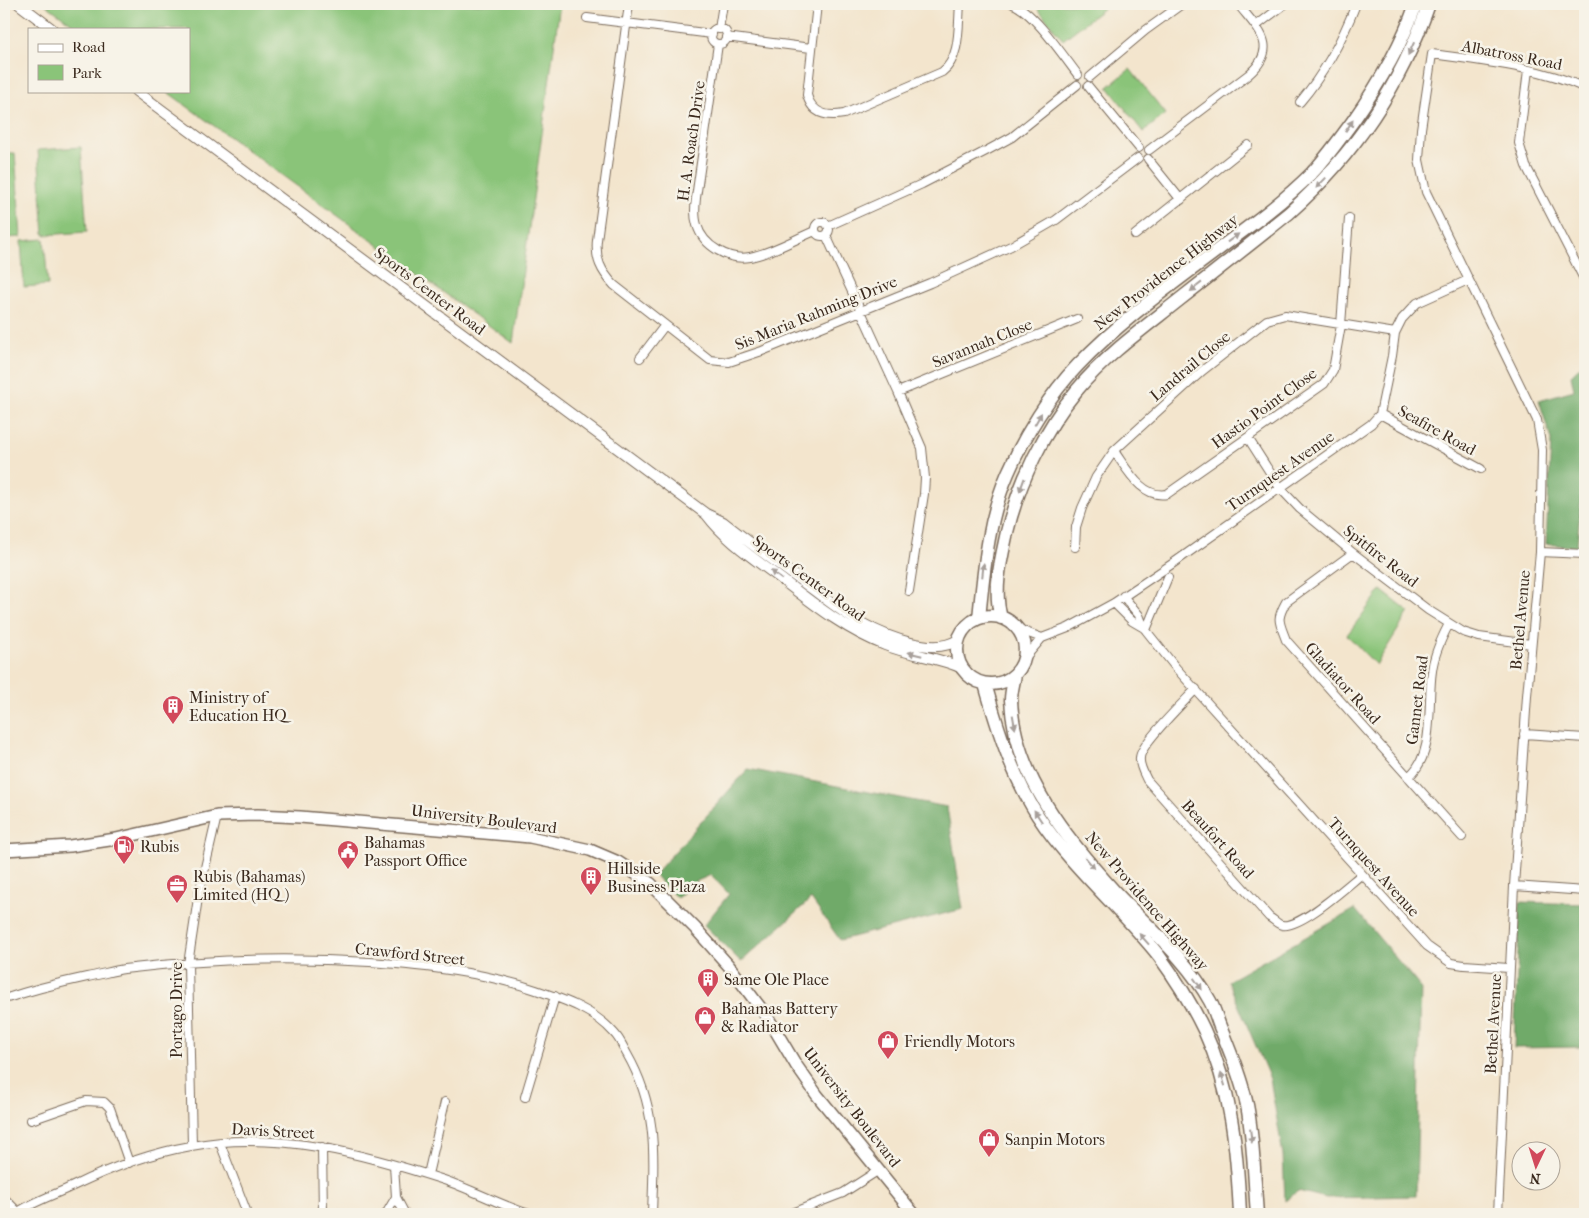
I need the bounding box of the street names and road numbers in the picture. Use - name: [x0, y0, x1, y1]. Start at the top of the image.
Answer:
- street label: Albatross Road: [1459, 36, 1564, 74]
- street label: H. A. Roach Drive: [673, 79, 709, 203]
- street label: New Providence Highway: [1090, 209, 1242, 334]
- street label: Sports Center Road: [371, 243, 490, 339]
- street label: Sis Maria Rahming Drive: [732, 272, 900, 354]
- street label: Savannah Close: [929, 314, 1035, 372]
- street label: Landrail Close: [1146, 327, 1234, 405]
- street label: Hastio Point Close: [1208, 363, 1320, 452]
- street label: Seafire Road: [1395, 401, 1480, 459]
- street label: Turnquest Avenue: [1222, 427, 1338, 515]
- street label: Spitfire Road: [1340, 521, 1422, 591]
- street label: Sports Center Road: [749, 531, 869, 625]
- street label: Bethel Avenue: [1506, 569, 1534, 671]
- street label: Gladiator Road: [1301, 638, 1385, 728]
- street label: Gannet Road: [1402, 654, 1432, 746]
- street label: Beaufort Road: [1178, 796, 1258, 882]
- street label: University Boulevard: [410, 801, 558, 837]
- street label: Turnquest Avenue: [1324, 813, 1424, 921]
- street label: New Providence Highway: [1081, 828, 1213, 975]
- street label: Crawford Street: [354, 939, 466, 969]
- street label: Portago Drive: [167, 962, 186, 1058]
- street label: Bethel Avenue: [1481, 973, 1505, 1075]
- street label: University Boulevard: [799, 1043, 905, 1171]
- street label: Davis Street: [231, 1119, 316, 1143]

